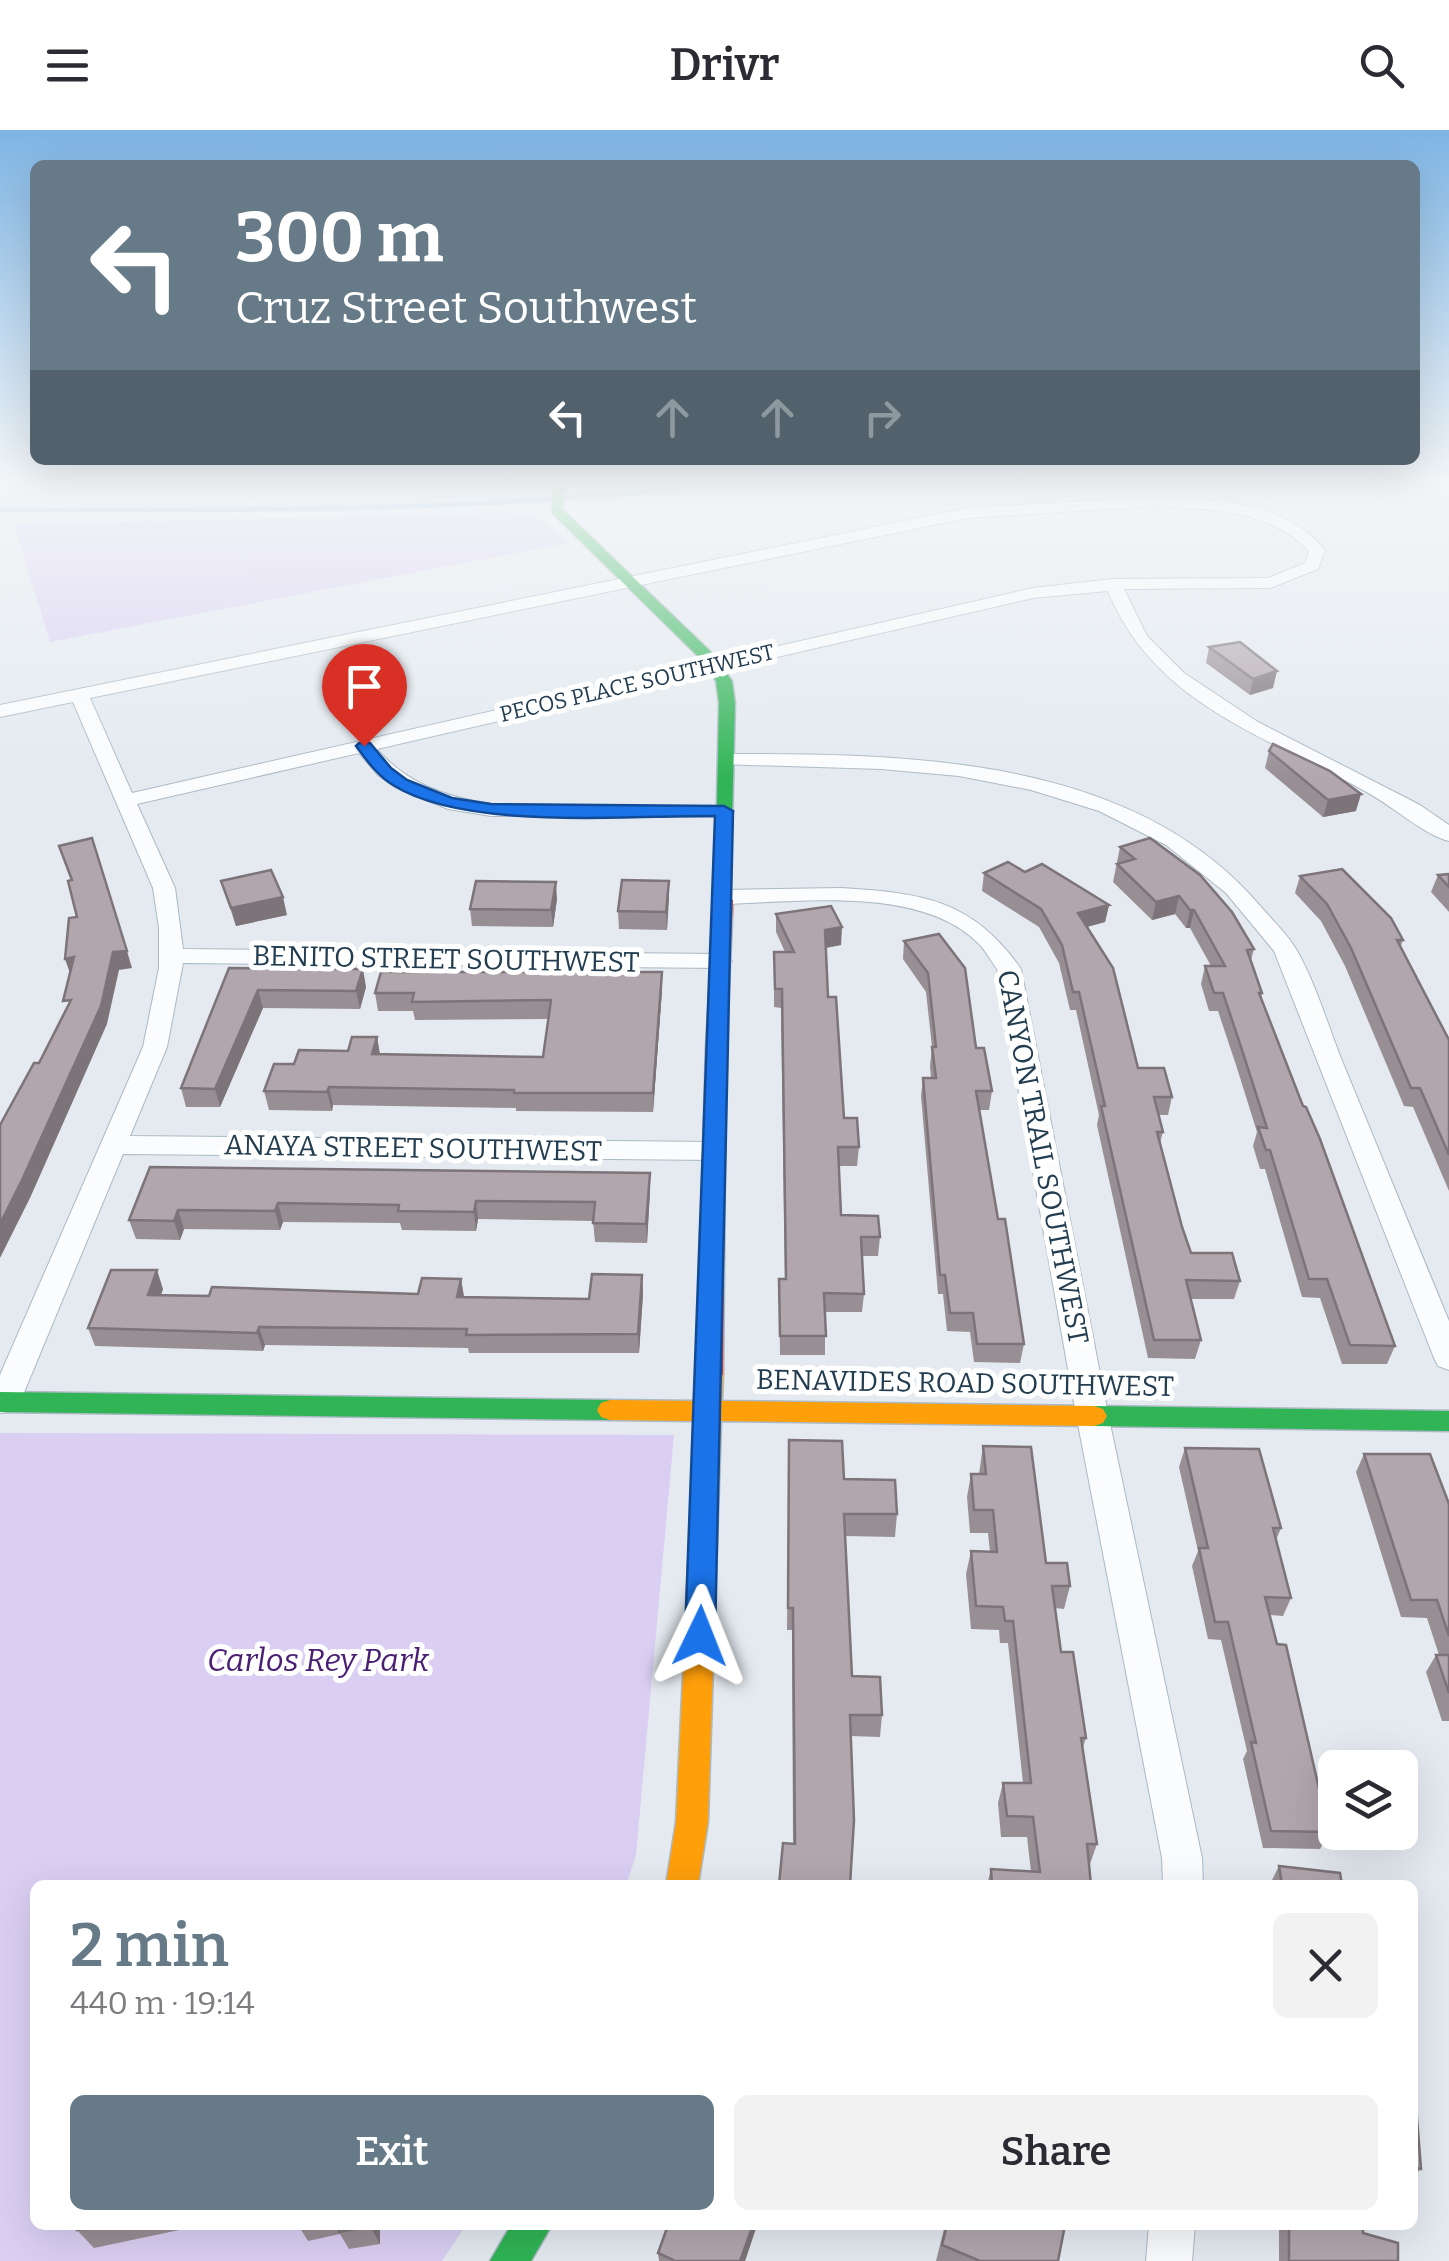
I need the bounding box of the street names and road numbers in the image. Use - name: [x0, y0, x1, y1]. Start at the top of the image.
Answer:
- street label: PECOS PLACE SOUTHWEST: [497, 638, 777, 728]
- street label: BENITO STREET SOUTHWEST: [252, 939, 640, 979]
- street label: CANYON TRAIL SOUTHWEST: [991, 967, 1095, 1347]
- street label: ANAYA STREET SOUTHWEST: [224, 1128, 602, 1168]
- street label: BENAVIDES ROAD SOUTHWEST: [756, 1363, 1174, 1403]

